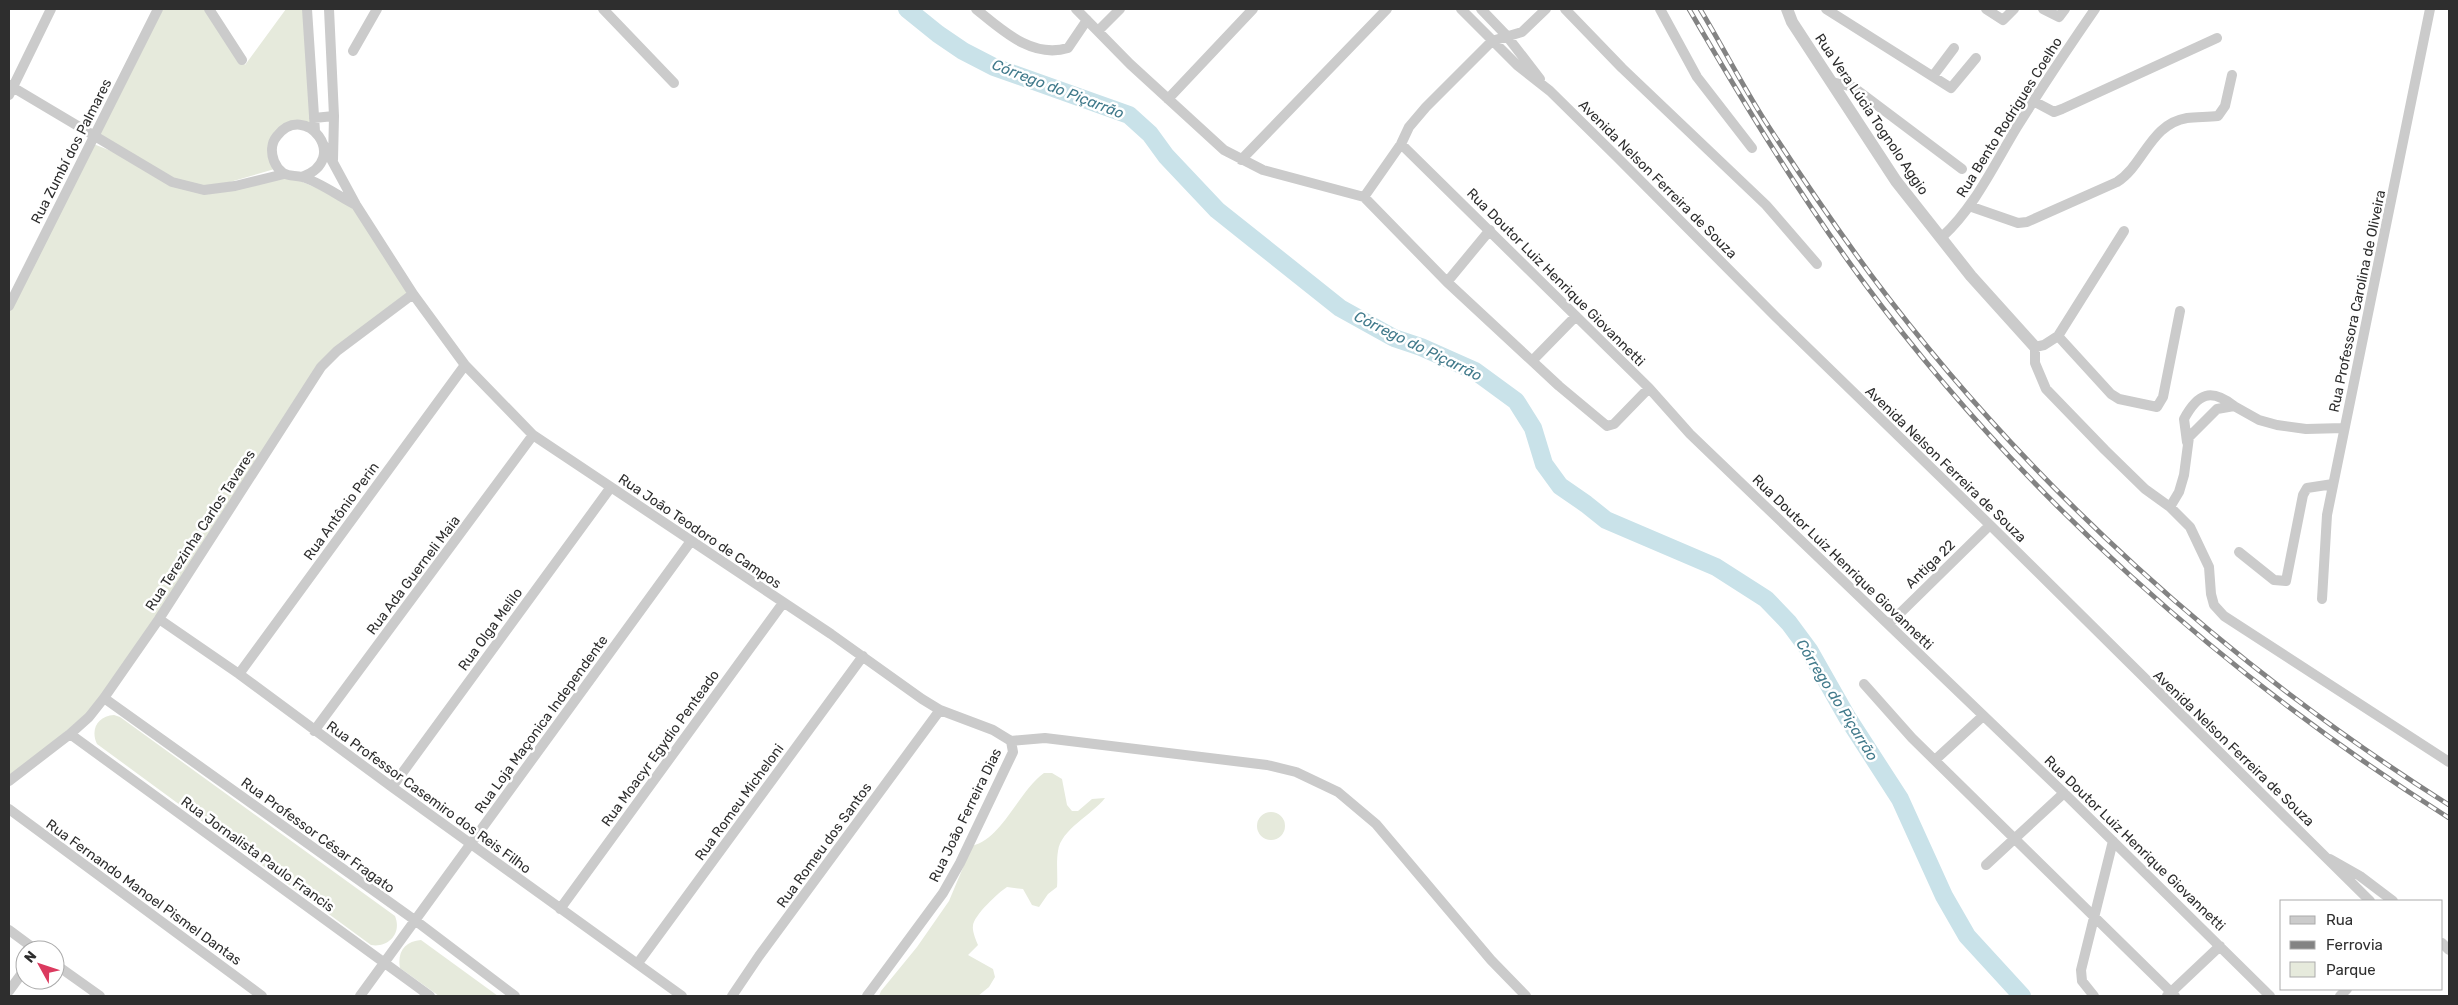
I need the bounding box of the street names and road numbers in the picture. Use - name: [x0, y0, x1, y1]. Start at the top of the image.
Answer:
- street label: Rua Vera Lúcia Tognolo Aggio: [1811, 31, 1932, 198]
- street label: Rua Bento Rodrigues Coelho: [1953, 34, 2066, 201]
- street label: Rua Zumbí dos Palmares: [28, 76, 115, 226]
- street label: Avenida Nelson Ferreira de Souza: [1575, 97, 1740, 262]
- street label: Rua Doutor Luiz Henrique Giovannetti: [1463, 185, 1648, 370]
- street label: Rua Professora Carolina de Oliveira: [2326, 188, 2389, 414]
- street label: Avenida Nelson Ferreira de Souza: [1862, 383, 2030, 546]
- street label: Rua Terezinha Carlos Tavares: [142, 447, 259, 614]
- street label: Rua Antônio Perin: [300, 459, 383, 564]
- street label: Rua João Teodoro de Campos: [615, 470, 784, 592]
- street label: Rua Doutor Luiz Henrique Giovannetti: [1749, 471, 1937, 654]
- street label: Rua Ada Guerneli Maia: [363, 512, 464, 638]
- street label: Antiga 22: [1902, 537, 1959, 592]
- street label: Rua Olga Melilo: [455, 585, 526, 674]
- street label: Rua Loja Maçonica Independente: [471, 632, 612, 817]
- street label: Rua Moacyr Egydio Penteado: [598, 667, 723, 830]
- street label: Avenida Nelson Ferreira de Souza: [2150, 667, 2318, 830]
- street label: Rua Professor Casemiro dos Reis Filho: [323, 717, 534, 877]
- street label: Rua Romeu Micheloni: [691, 741, 787, 864]
- street label: Rua João Ferreira Dias: [926, 746, 1005, 885]
- street label: Rua Doutor Luiz Henrique Giovannetti: [2041, 752, 2229, 935]
- street label: Rua Professor César Fragato: [238, 774, 398, 897]
- street label: Rua Romeu dos Santos: [773, 779, 875, 911]
- street label: Rua Jornalista Paulo Francis: [178, 793, 338, 916]
- street label: Rua Fernando Manoel Pismel Dantas: [43, 816, 245, 969]

